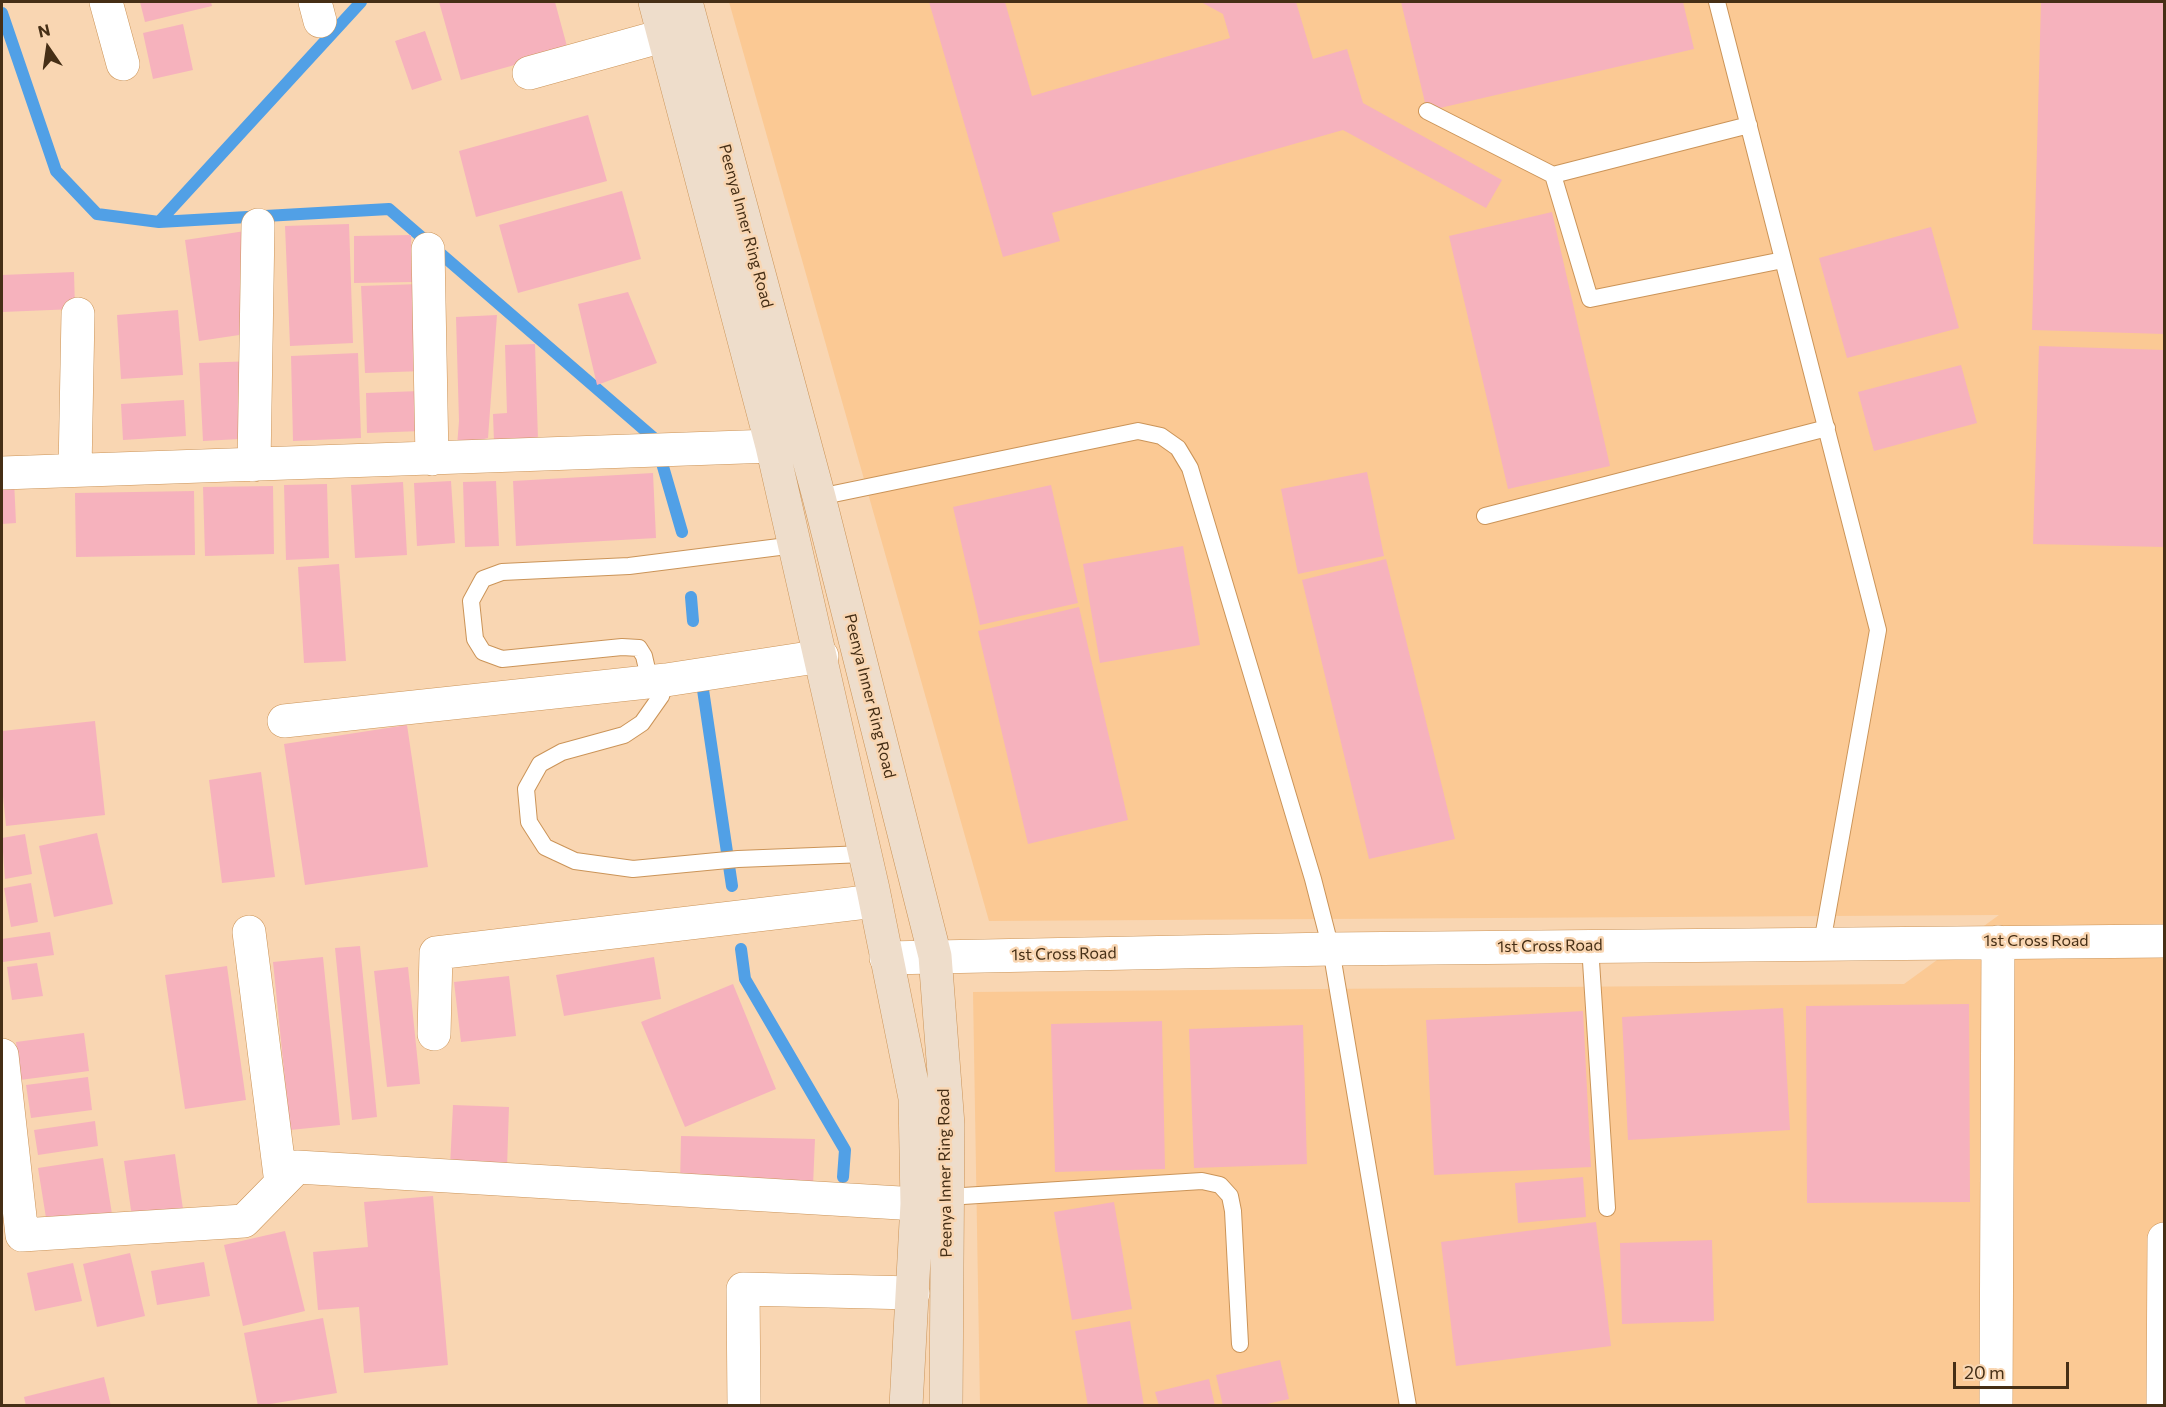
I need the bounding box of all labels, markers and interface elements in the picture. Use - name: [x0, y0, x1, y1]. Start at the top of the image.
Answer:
- north arrow: [18, 18, 78, 78]
- text: N: [36, 19, 52, 41]
- street label: Peenya Inner Ring Road: [715, 142, 777, 310]
- street label: Peenya Inner Ring Road: [840, 612, 900, 780]
- street label: 1st Cross Road: [1983, 931, 2089, 951]
- street label: 1st Cross Road: [1497, 935, 1603, 957]
- street label: 1st Cross Road: [1011, 943, 1117, 965]
- street label: Peenya Inner Ring Road: [934, 1088, 956, 1258]
- scale bar: [1956, 1350, 2072, 1388]
- text: 20 m: [1964, 1361, 2005, 1383]

